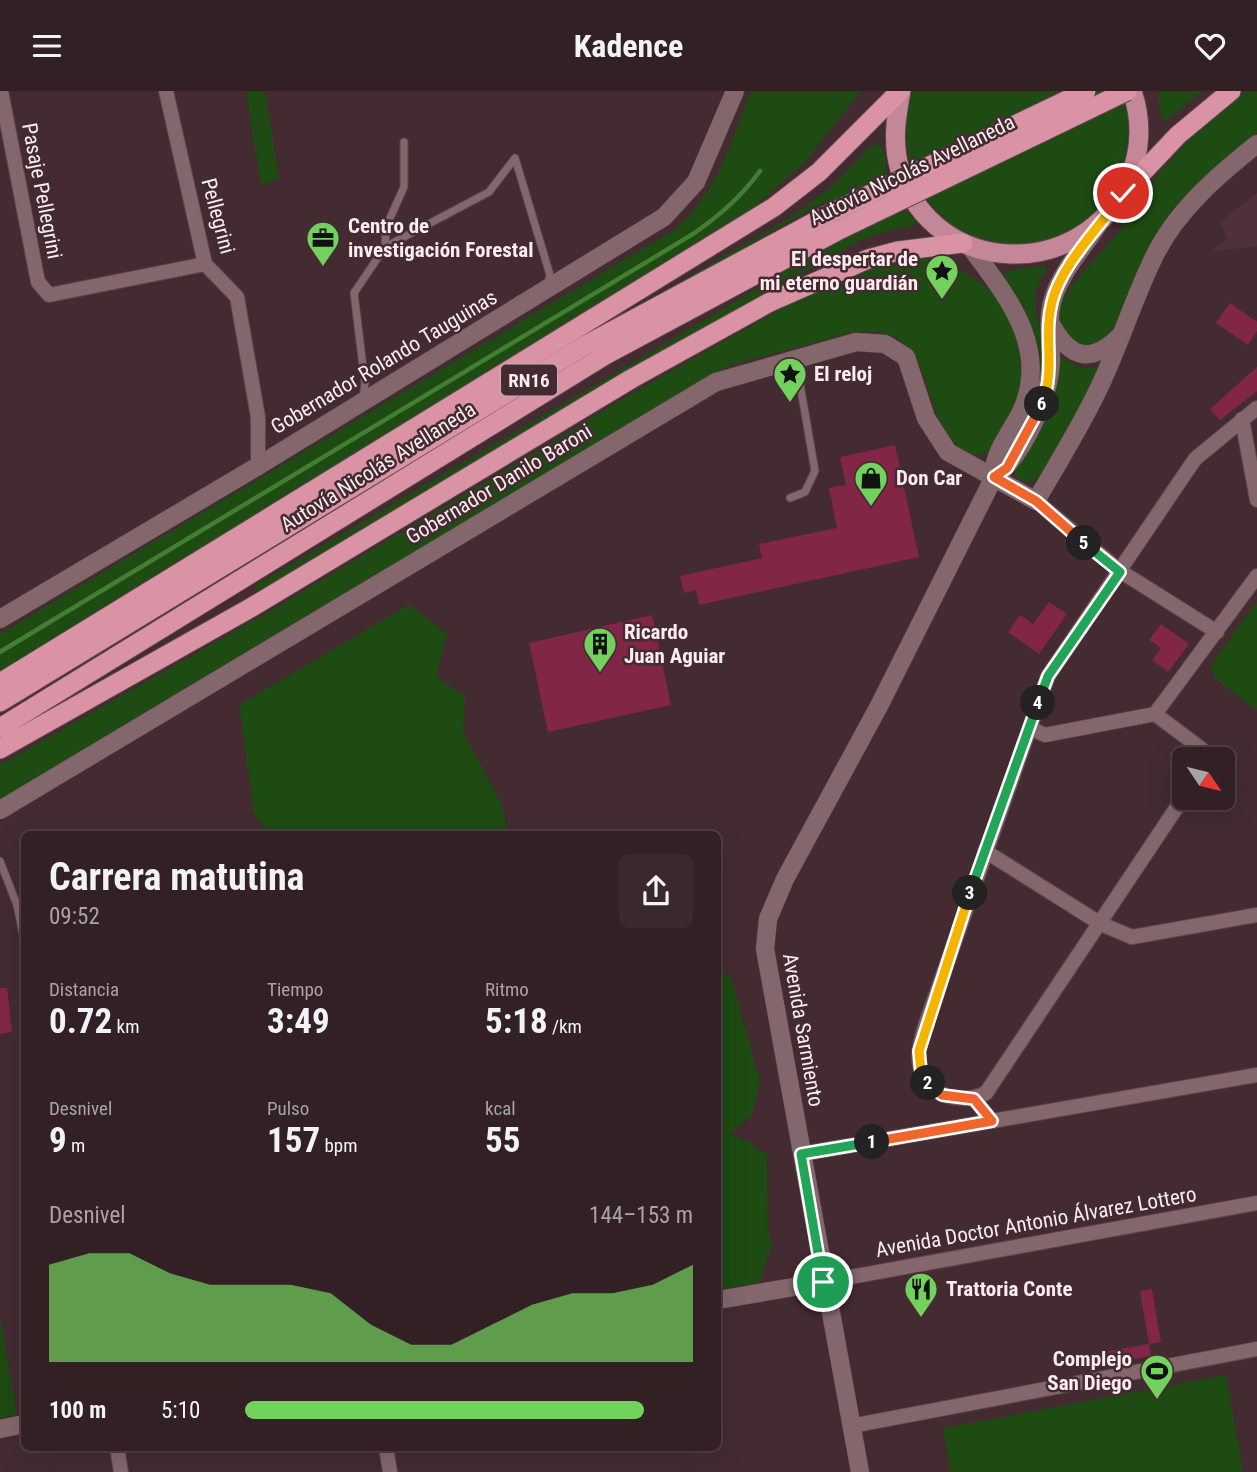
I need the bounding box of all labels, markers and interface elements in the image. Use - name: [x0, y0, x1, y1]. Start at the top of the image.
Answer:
- icon: menu: [28, 27, 66, 65]
- text: Kadence: [574, 27, 683, 65]
- icon: heart: [1191, 27, 1229, 65]
- street label: Autovía Nicolás Avellaneda: [806, 110, 1018, 230]
- street label: Pasaje Pellegrini: [17, 121, 67, 261]
- pin: [1093, 163, 1153, 223]
- icon: check: [1104, 174, 1142, 212]
- street label: Pellegrini: [196, 176, 240, 256]
- place label: Centro de investigación Forestal: [348, 214, 533, 262]
- office icon: Centro de investigación Forestal: [304, 219, 342, 268]
- place label: El despertar de mi eterno guardián: [760, 247, 918, 295]
- place icon: El despertar de mi eterno guardián: [923, 252, 961, 301]
- street label: Gobernador Rolando Tauguinas: [267, 285, 501, 439]
- place icon: El reloj: [771, 355, 809, 404]
- place label: El reloj: [814, 362, 872, 386]
- road number: RN16: [501, 365, 557, 395]
- pin: 6: [1024, 387, 1060, 421]
- text: 6: [1037, 392, 1046, 415]
- street label: Autovía Nicolás Avellaneda: [276, 397, 480, 537]
- street label: Gobernador Danilo Baroni: [402, 419, 596, 549]
- shop icon: Don Car: [852, 459, 890, 508]
- place label: Don Car: [896, 466, 962, 490]
- pin: 5: [1066, 525, 1102, 561]
- text: 5: [1079, 531, 1088, 554]
- place label: Ricardo Juan Aguiar: [624, 620, 725, 668]
- building icon: Ricardo Juan Aguiar: [581, 625, 619, 674]
- pin: 4: [1020, 685, 1056, 721]
- text: 4: [1033, 691, 1042, 714]
- north arrow: [1172, 747, 1236, 810]
- map controls: [1172, 747, 1235, 810]
- button: share: [619, 854, 693, 928]
- text: Carrera matutina: [49, 855, 305, 899]
- pin: 3: [953, 875, 988, 911]
- text: 3: [965, 881, 974, 904]
- text: 09:52: [49, 903, 100, 930]
- street label: Avenida Sarmiento: [778, 952, 828, 1108]
- text: Distancia: [49, 978, 119, 1001]
- text: Tiempo: [267, 978, 323, 1001]
- text: Ritmo: [485, 978, 529, 1001]
- text: 0.72: [49, 1001, 112, 1042]
- text: 3:49: [267, 1001, 330, 1042]
- text: 5:18: [485, 1001, 548, 1042]
- text: km: [112, 1015, 139, 1038]
- text: /km: [548, 1015, 582, 1038]
- pin: 2: [911, 1065, 946, 1101]
- text: 2: [923, 1071, 932, 1094]
- text: Desnivel: [49, 1097, 112, 1120]
- text: Pulso: [267, 1097, 309, 1120]
- text: kcal: [485, 1097, 516, 1120]
- text: 9: [49, 1120, 67, 1161]
- text: 157: [267, 1120, 320, 1161]
- text: 55: [485, 1120, 520, 1161]
- pin: 1: [854, 1125, 890, 1159]
- text: 1: [867, 1130, 876, 1153]
- text: m: [67, 1134, 85, 1157]
- text: bpm: [320, 1134, 357, 1157]
- street label: Avenida Doctor Antonio Álvarez Lottero: [874, 1182, 1198, 1262]
- text: Desnivel: [49, 1202, 126, 1229]
- text: 144–153 m: [589, 1202, 693, 1229]
- pin: [793, 1252, 853, 1312]
- icon: arrive: [804, 1263, 842, 1301]
- restaurant icon: Trattoria Conte: [902, 1270, 940, 1319]
- place label: Trattoria Conte: [946, 1277, 1073, 1301]
- place label: Complejo San Diego: [1047, 1347, 1132, 1395]
- sports icon: Complejo San Diego: [1138, 1352, 1176, 1401]
- text: 100 m: [49, 1397, 106, 1424]
- text: 5:10: [161, 1397, 200, 1424]

